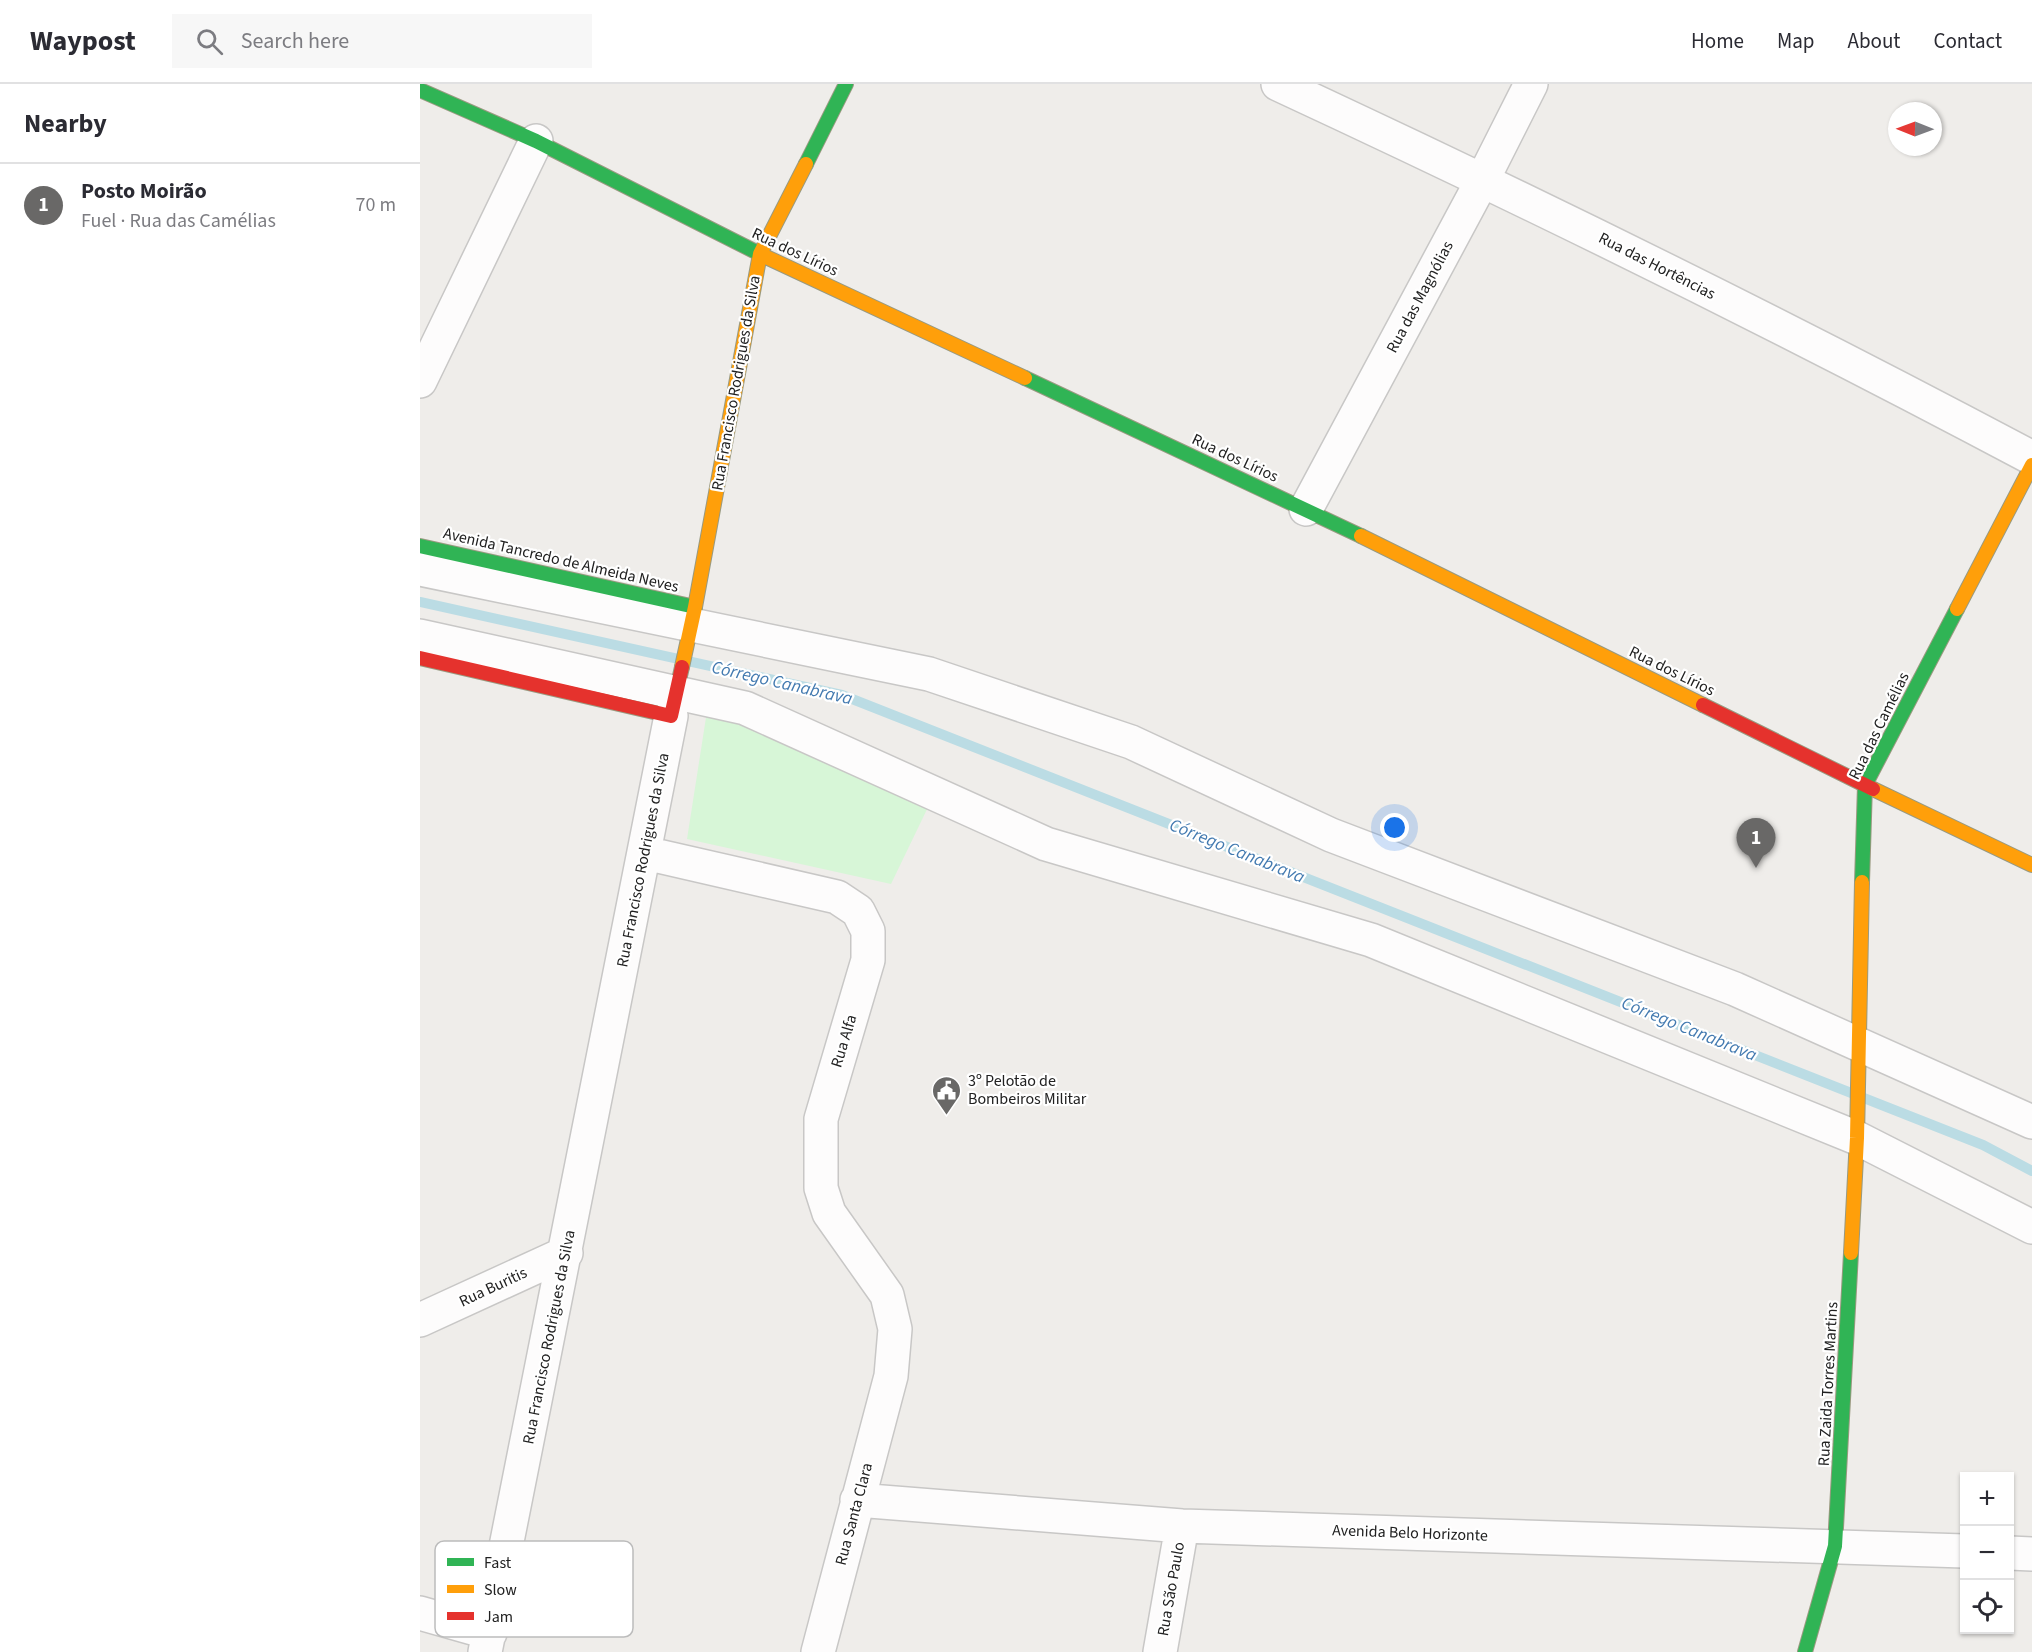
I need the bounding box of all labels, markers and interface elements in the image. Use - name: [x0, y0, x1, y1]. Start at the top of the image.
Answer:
- search box: [172, 14, 592, 68]
- text: Waypost: [30, 21, 136, 61]
- icon: search: [193, 25, 226, 58]
- text: Search here: [241, 25, 349, 57]
- text: Home: [1691, 26, 1744, 56]
- text: Map: [1777, 26, 1815, 56]
- text: About: [1848, 26, 1900, 56]
- text: Contact: [1933, 26, 2002, 56]
- north arrow: [1888, 102, 1942, 156]
- text: Nearby: [24, 105, 107, 142]
- text: Posto Moirão: [81, 175, 207, 207]
- text: 1: [38, 191, 49, 219]
- text: 70 m: [356, 191, 396, 219]
- text: Fuel · Rua das Camélias: [81, 207, 276, 235]
- street label: Rua dos Lírios: [748, 222, 842, 282]
- street label: Rua das Hortências: [1595, 227, 1719, 305]
- street label: Rua das Magnólias: [1381, 237, 1459, 357]
- street label: Rua Francisco Rodrigues da Silva: [706, 274, 766, 492]
- street label: Rua dos Lírios: [1188, 428, 1282, 488]
- street label: Avenida Tancredo de Almeida Neves: [441, 522, 681, 598]
- street label: Rua dos Lírios: [1625, 641, 1719, 701]
- water label: Córrego Canabrava: [709, 655, 855, 711]
- street label: Rua das Camélias: [1843, 668, 1915, 783]
- street label: Rua Francisco Rodrigues da Silva: [611, 751, 675, 969]
- water label: Córrego Canabrava: [1166, 812, 1309, 890]
- your location: [1380, 813, 1409, 842]
- pin: 1: [1736, 818, 1776, 868]
- water label: Córrego Canabrava: [1618, 990, 1761, 1068]
- street label: Rua Alfa: [826, 1012, 862, 1070]
- place label: 3º Pelotão de Bombeiros Militar: [968, 1070, 1087, 1110]
- public building icon: 3º Pelotão de Bombeiros Militar: [931, 1074, 963, 1116]
- street label: Rua Francisco Rodrigues da Silva: [517, 1228, 581, 1446]
- street label: Rua Buritis: [455, 1262, 531, 1312]
- street label: Rua Zaida Torres Martins: [1813, 1301, 1843, 1467]
- street label: Rua Santa Clara: [830, 1460, 878, 1568]
- map controls: [1960, 1472, 2014, 1634]
- button: +: [1960, 1472, 2014, 1526]
- street label: Avenida Belo Horizonte: [1332, 1519, 1488, 1547]
- button: −: [1960, 1526, 2014, 1580]
- street label: Rua São Paulo: [1152, 1540, 1190, 1638]
- legend: [435, 1541, 633, 1637]
- text: Fast: [484, 1552, 512, 1574]
- text: Slow: [484, 1579, 517, 1601]
- button: locate: [1960, 1580, 2014, 1634]
- text: Jam: [484, 1606, 513, 1628]

